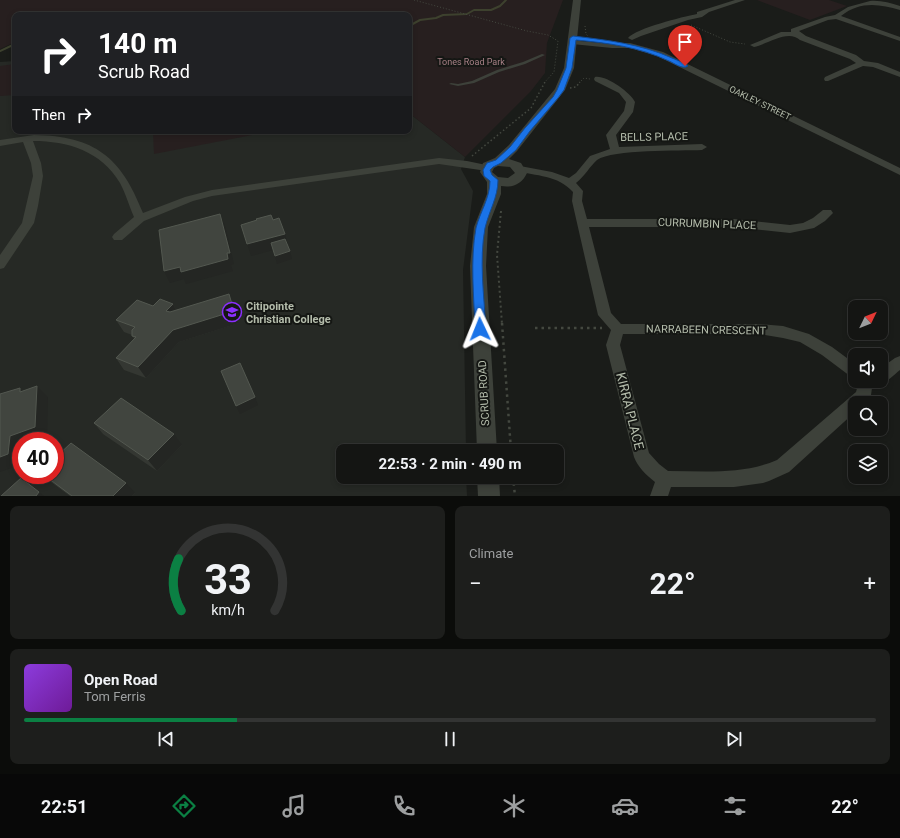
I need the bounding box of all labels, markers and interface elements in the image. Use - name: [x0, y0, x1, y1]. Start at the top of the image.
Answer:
- pin: [668, 25, 702, 66]
- text: 140 m: [98, 27, 177, 60]
- icon: right: [32, 28, 84, 80]
- icon: arrive: [674, 31, 696, 53]
- park label: Tones Road Park: [437, 57, 505, 67]
- text: Scrub Road: [98, 61, 190, 82]
- street label: OAKLEY STREET: [728, 84, 793, 122]
- icon: right: [73, 104, 95, 126]
- text: Then: [32, 106, 65, 124]
- street label: BELLS PLACE: [620, 130, 688, 144]
- street label: CURRUMBIN PLACE: [658, 216, 756, 232]
- place label: Citipointe Christian College: [246, 300, 331, 326]
- north arrow: [848, 300, 888, 340]
- map controls: [848, 300, 888, 484]
- school or university icon: Citipointe Christian College: [221, 301, 243, 323]
- position arrow: [459, 308, 501, 350]
- street label: NARRABEEN CRESCENT: [646, 322, 767, 338]
- button: sound: [848, 348, 888, 388]
- street label: SCRUB ROAD: [476, 360, 492, 426]
- street label: KIRRA PLACE: [613, 371, 647, 451]
- button: search: [848, 396, 888, 436]
- speed limit sign: 40: [12, 432, 64, 484]
- button: layers: [848, 444, 888, 484]
- text: 22:53 · 2 min · 490 m: [379, 455, 521, 473]
- text: Climate: [469, 546, 513, 561]
- text: 33: [204, 554, 251, 603]
- text: 22°: [649, 566, 696, 601]
- text: −: [469, 571, 482, 596]
- text: +: [864, 571, 876, 596]
- text: km/h: [211, 601, 244, 617]
- text: Open Road: [84, 671, 158, 689]
- text: Tom Ferris: [84, 689, 146, 704]
- icon: previous: [155, 728, 177, 750]
- icon: pause: [439, 728, 461, 750]
- icon: next: [723, 728, 745, 750]
- icon: directions: [170, 792, 198, 820]
- icon: music: [280, 792, 308, 820]
- icon: phone: [390, 792, 418, 820]
- icon: climate: [500, 792, 528, 820]
- icon: car: [611, 792, 639, 820]
- icon: filters: [721, 792, 749, 820]
- text: 22:51: [41, 796, 88, 817]
- text: 22°: [831, 796, 859, 817]

